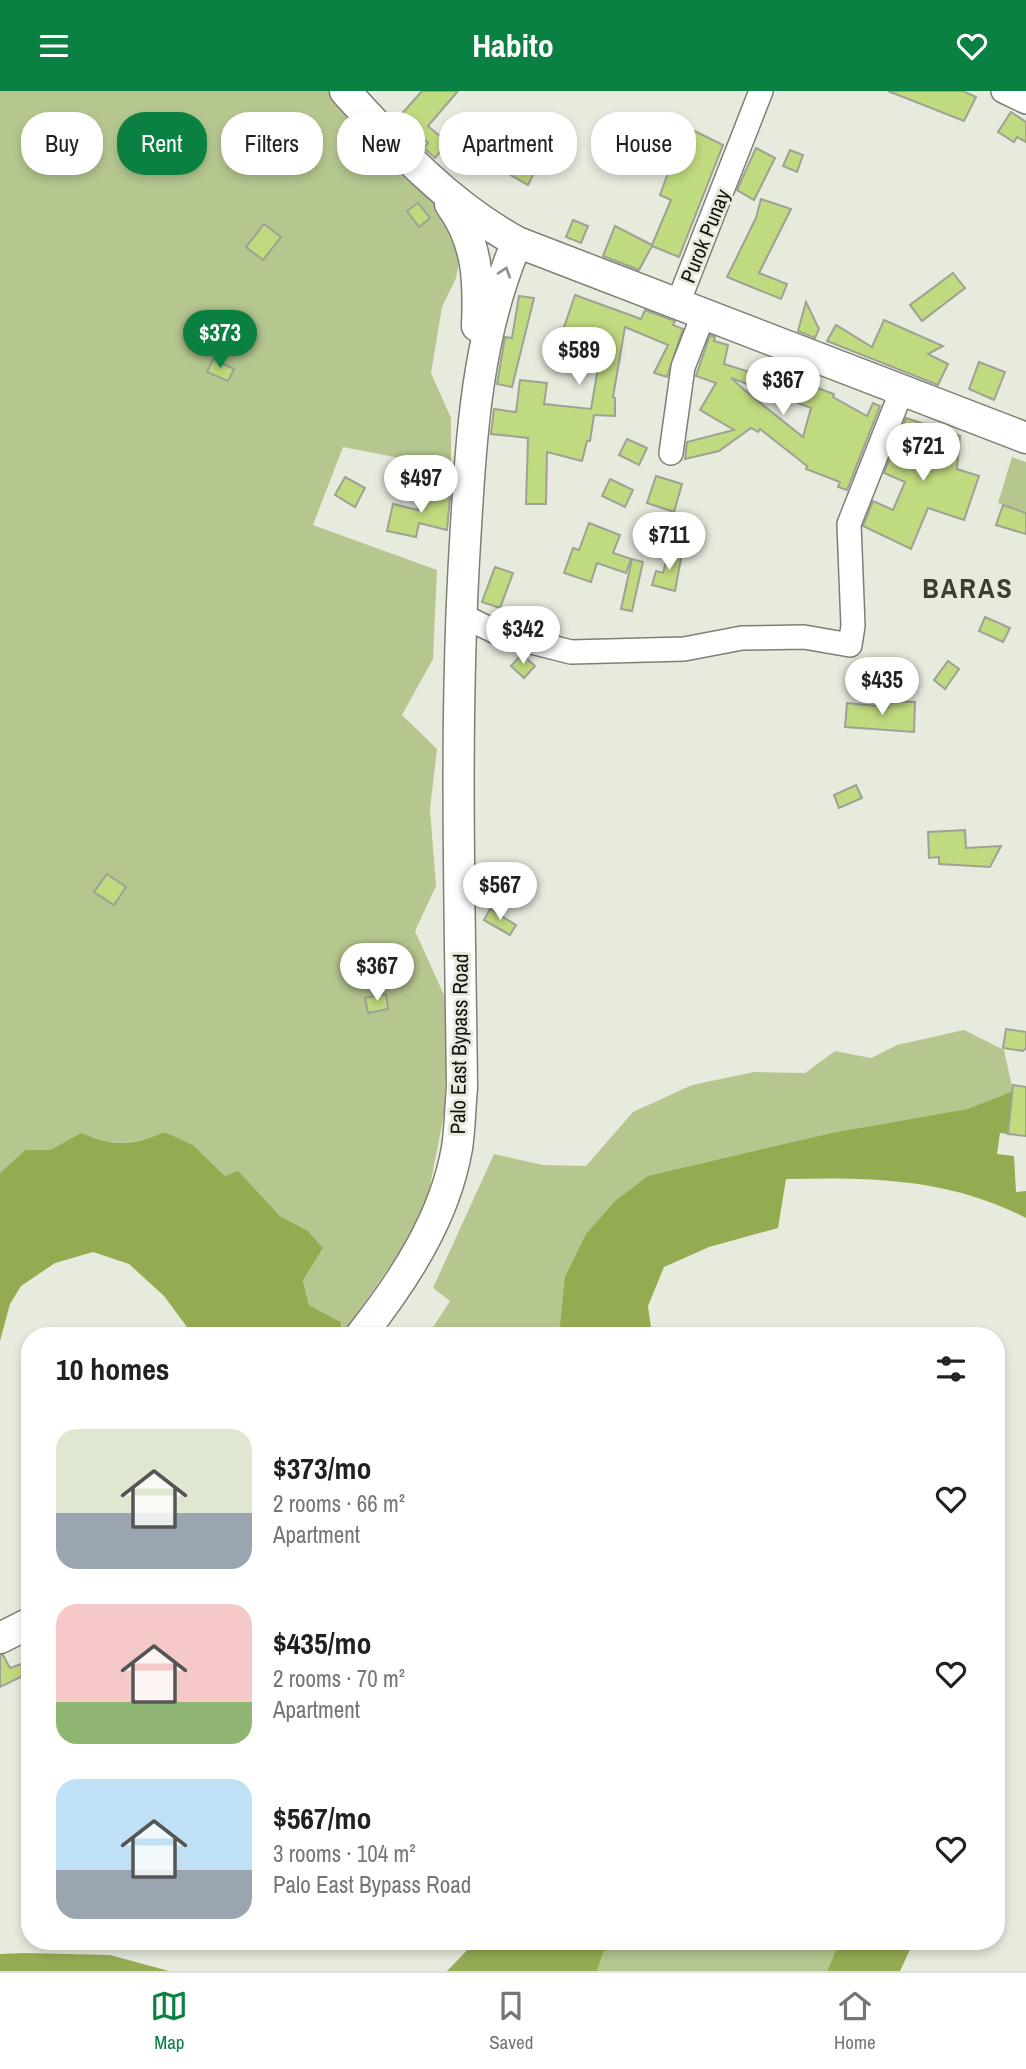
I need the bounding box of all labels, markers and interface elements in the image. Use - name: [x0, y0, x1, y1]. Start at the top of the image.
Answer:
- text: Habito: [472, 24, 554, 67]
- icon: menu: [35, 27, 73, 65]
- icon: heart: [953, 27, 991, 65]
- chip: Buy: [21, 112, 103, 175]
- chip: Rent: [117, 112, 207, 175]
- chip: Filters: [221, 112, 323, 175]
- chip: New: [337, 112, 425, 175]
- chip: Apartment: [439, 112, 577, 175]
- chip: House: [591, 112, 696, 175]
- street label: Purok Punay: [673, 185, 737, 287]
- one-way arrow: [497, 267, 511, 279]
- pin: $373: [179, 310, 261, 370]
- text: $373: [199, 317, 241, 348]
- pin: $589: [538, 327, 620, 387]
- text: $589: [558, 334, 600, 365]
- pin: $367: [742, 357, 824, 417]
- text: $367: [762, 364, 804, 395]
- pin: $721: [882, 423, 964, 483]
- text: $721: [902, 430, 944, 461]
- pin: $497: [380, 455, 462, 515]
- text: $497: [400, 462, 442, 493]
- pin: $711: [628, 512, 710, 572]
- text: $711: [649, 519, 689, 550]
- district label: BARAS: [922, 569, 1014, 607]
- pin: $342: [482, 607, 564, 666]
- text: $342: [502, 613, 544, 644]
- pin: $435: [841, 657, 923, 717]
- text: $435: [861, 664, 903, 695]
- pin: $567: [459, 863, 541, 922]
- text: $567: [479, 869, 521, 900]
- pin: $367: [336, 943, 418, 1003]
- text: $367: [356, 950, 398, 981]
- street label: Palo East Bypass Road: [443, 953, 475, 1135]
- text: 10 homes: [56, 1349, 170, 1389]
- icon: filters: [932, 1350, 970, 1388]
- text: $373/mo: [273, 1448, 371, 1488]
- icon: home: [112, 1457, 196, 1541]
- icon: heart: [932, 1480, 970, 1518]
- text: 2 rooms · 66 m²: [273, 1488, 405, 1519]
- text: Apartment: [273, 1519, 360, 1550]
- text: $435/mo: [273, 1623, 371, 1663]
- icon: home: [112, 1632, 196, 1716]
- icon: heart: [932, 1655, 970, 1693]
- text: 2 rooms · 70 m²: [273, 1663, 405, 1694]
- text: Apartment: [273, 1694, 360, 1725]
- text: $567/mo: [273, 1798, 371, 1838]
- icon: home: [112, 1807, 196, 1891]
- icon: heart: [932, 1830, 970, 1868]
- text: 3 rooms · 104 m²: [273, 1838, 416, 1869]
- text: Palo East Bypass Road: [273, 1869, 471, 1900]
- tab: Map: [150, 1987, 188, 2055]
- tab: Saved: [489, 1987, 533, 2055]
- tab: Home: [834, 1987, 876, 2055]

